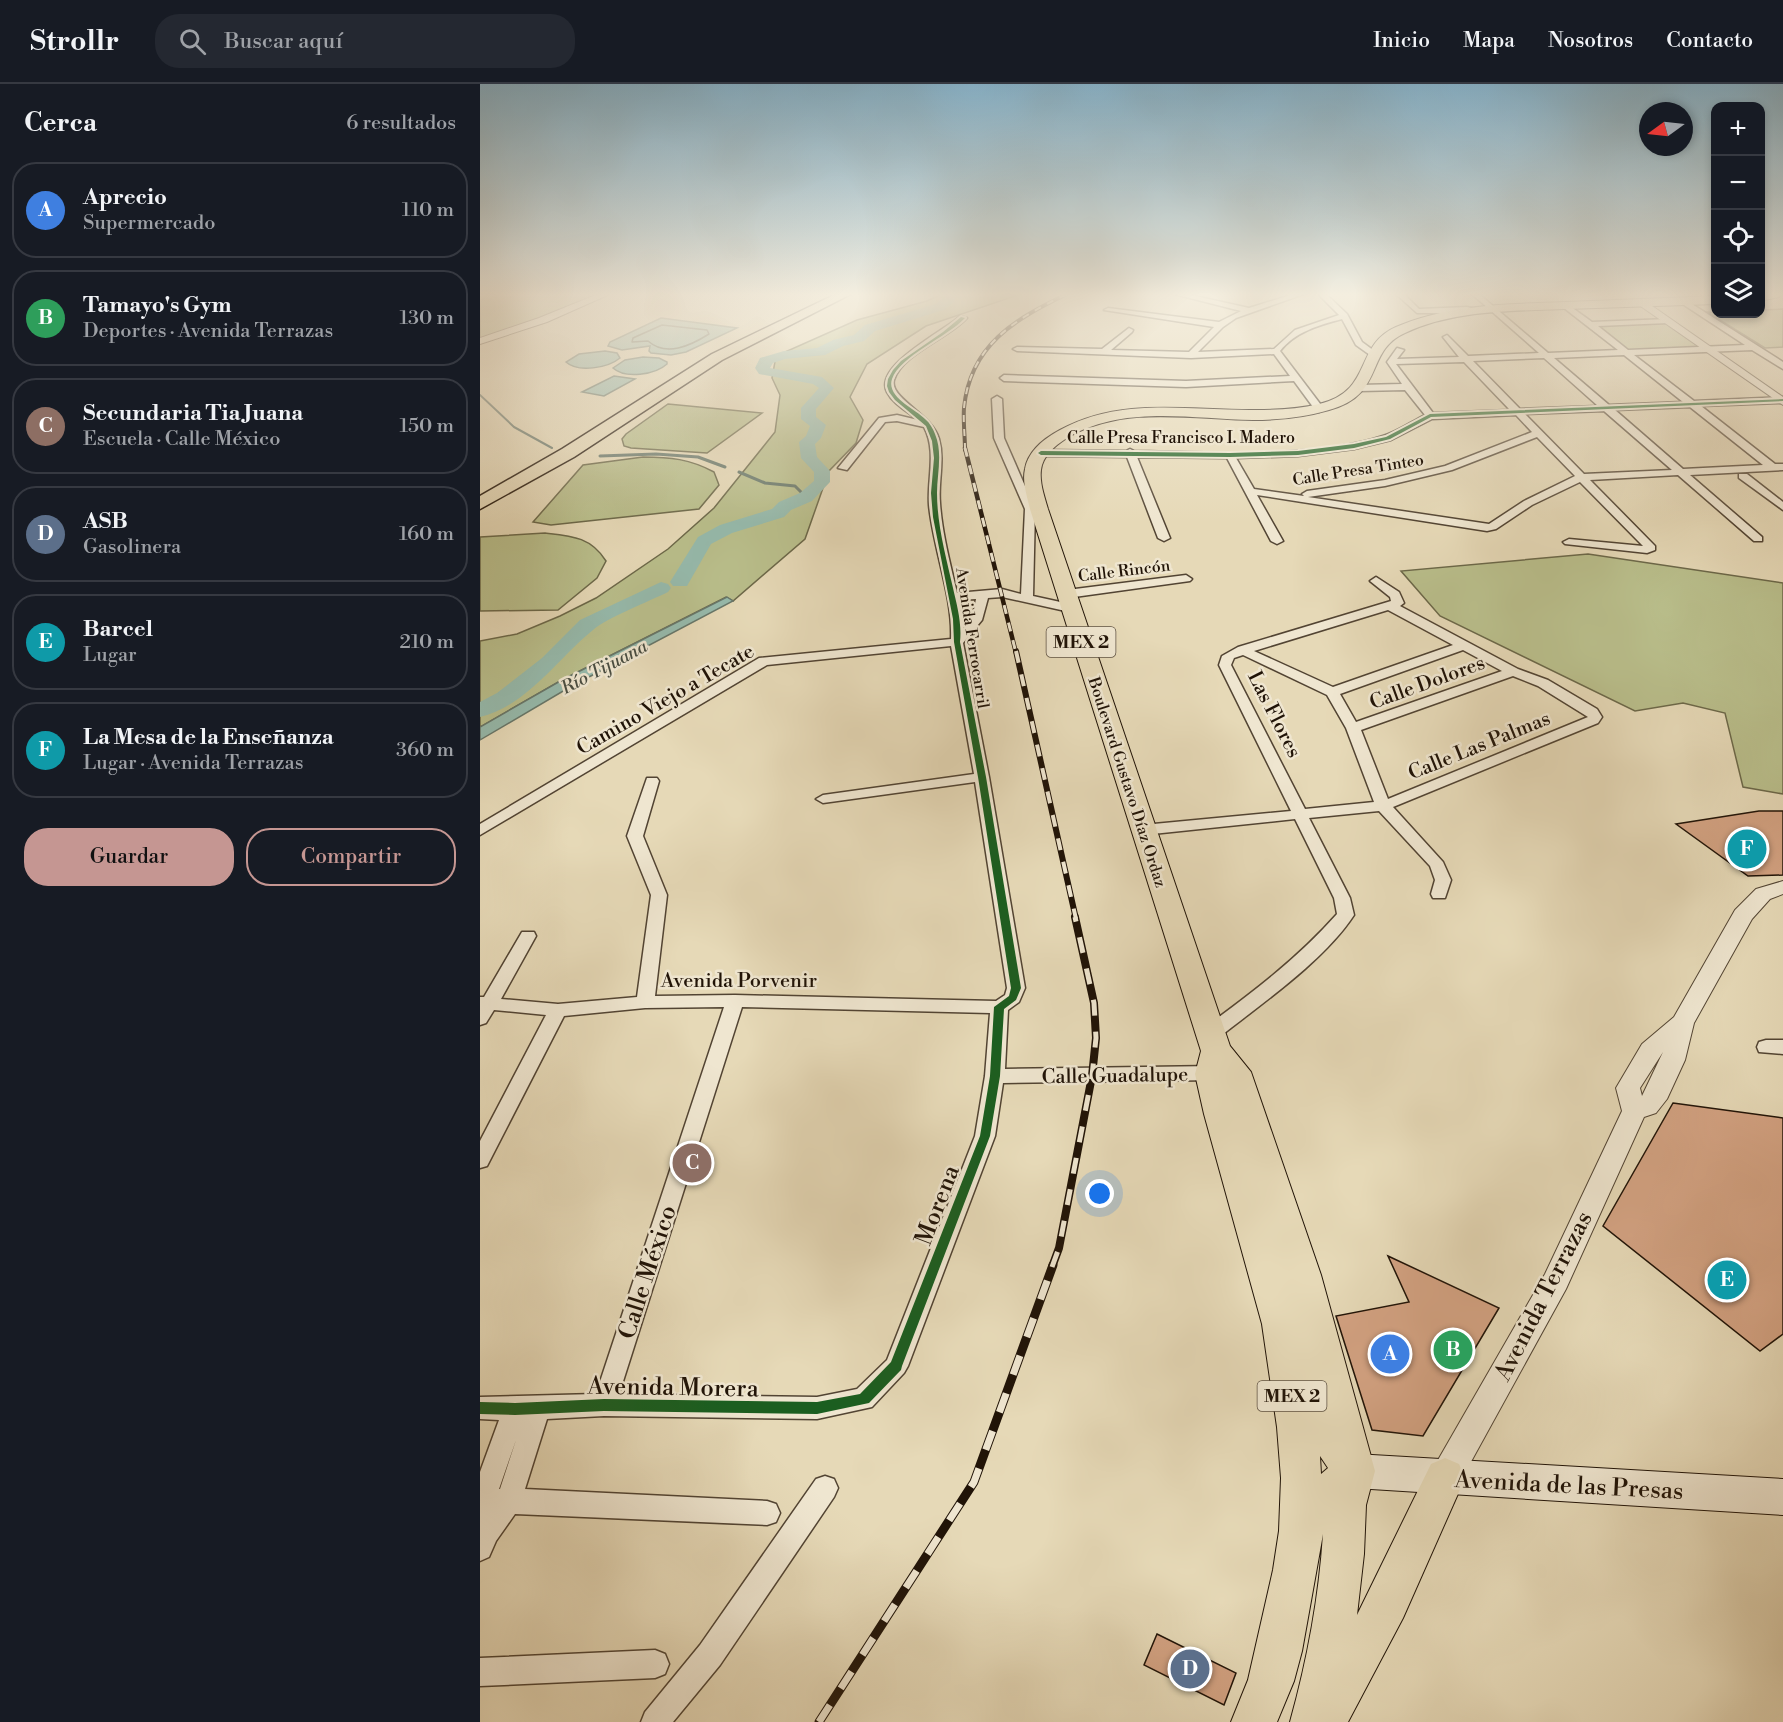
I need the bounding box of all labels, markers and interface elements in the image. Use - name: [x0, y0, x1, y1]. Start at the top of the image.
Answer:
- search box: [155, 14, 575, 68]
- text: Strollr: [30, 24, 119, 59]
- icon: search: [176, 25, 209, 58]
- text: Buscar aquí: [224, 28, 343, 55]
- text: Inicio: [1373, 28, 1430, 54]
- text: Mapa: [1463, 28, 1515, 54]
- text: Nosotros: [1548, 28, 1633, 54]
- text: Contacto: [1666, 28, 1753, 54]
- north arrow: [1639, 102, 1693, 156]
- map controls: [1711, 102, 1765, 318]
- button: +: [1711, 102, 1765, 156]
- text: Cerca: [24, 107, 97, 139]
- text: 6 resultados: [346, 111, 456, 136]
- button: −: [1711, 156, 1765, 210]
- text: Aprecio: [83, 184, 167, 211]
- text: A: [38, 198, 53, 223]
- text: 110 m: [402, 198, 454, 223]
- button: locate: [1711, 210, 1765, 264]
- text: Supermercado: [83, 211, 215, 236]
- button: layers: [1711, 264, 1765, 318]
- text: Tamayo's Gym: [83, 292, 231, 319]
- text: B: [38, 306, 53, 331]
- text: 130 m: [399, 306, 454, 331]
- text: Deportes · Avenida Terrazas: [83, 319, 333, 344]
- text: Secundaria Tia Juana: [83, 400, 303, 427]
- text: C: [38, 414, 53, 439]
- text: 150 m: [399, 414, 454, 439]
- text: Escuela · Calle México: [83, 427, 280, 452]
- street label: Calle Presa Francisco I. Madero: [1067, 428, 1295, 448]
- street label: Calle Presa Tinteo: [1291, 450, 1425, 490]
- text: ASB: [83, 508, 128, 535]
- text: D: [38, 522, 53, 547]
- text: 160 m: [399, 522, 454, 547]
- text: Gasolinera: [83, 535, 181, 560]
- street label: Calle Rincón: [1077, 555, 1172, 587]
- street label: Avenida Ferrocarril: [951, 565, 993, 710]
- text: Barcel: [83, 616, 153, 643]
- road number: MEX 2: [1046, 627, 1116, 657]
- text: E: [39, 630, 52, 655]
- text: 210 m: [399, 630, 454, 655]
- water label: Río Tijuana: [556, 635, 652, 700]
- street label: Camino Viejo a Tecate: [572, 639, 759, 761]
- text: Lugar: [83, 643, 137, 668]
- street label: Calle Dolores: [1366, 651, 1489, 716]
- street label: Las Flores: [1241, 667, 1306, 762]
- street label: Boulevard Gustavo Díaz Ordaz: [1083, 674, 1171, 890]
- street label: Calle Las Palmas: [1405, 706, 1554, 786]
- text: La Mesa de la Enseñanza: [83, 724, 334, 751]
- text: F: [38, 738, 53, 763]
- text: 360 m: [396, 738, 454, 763]
- text: Lugar · Avenida Terrazas: [83, 751, 304, 776]
- pin: F: [1728, 826, 1766, 872]
- button: Guardar: [24, 828, 234, 886]
- button: Compartir: [246, 828, 456, 886]
- street label: Avenida Porvenir: [660, 969, 818, 994]
- street label: Calle Guadalupe: [1041, 1063, 1189, 1090]
- pin: C: [672, 1140, 712, 1186]
- street label: Morena: [909, 1160, 967, 1250]
- your location: [1085, 1179, 1114, 1208]
- street label: Calle México: [612, 1202, 684, 1343]
- street label: Avenida Terrazas: [1488, 1207, 1600, 1387]
- pin: E: [1708, 1258, 1746, 1302]
- pin: B: [1434, 1328, 1472, 1372]
- pin: A: [1370, 1332, 1410, 1376]
- street label: Avenida Morera: [586, 1371, 760, 1405]
- road number: MEX 2: [1258, 1381, 1326, 1411]
- street label: Avenida de las Presas: [1453, 1465, 1684, 1507]
- pin: D: [1170, 1646, 1210, 1692]

